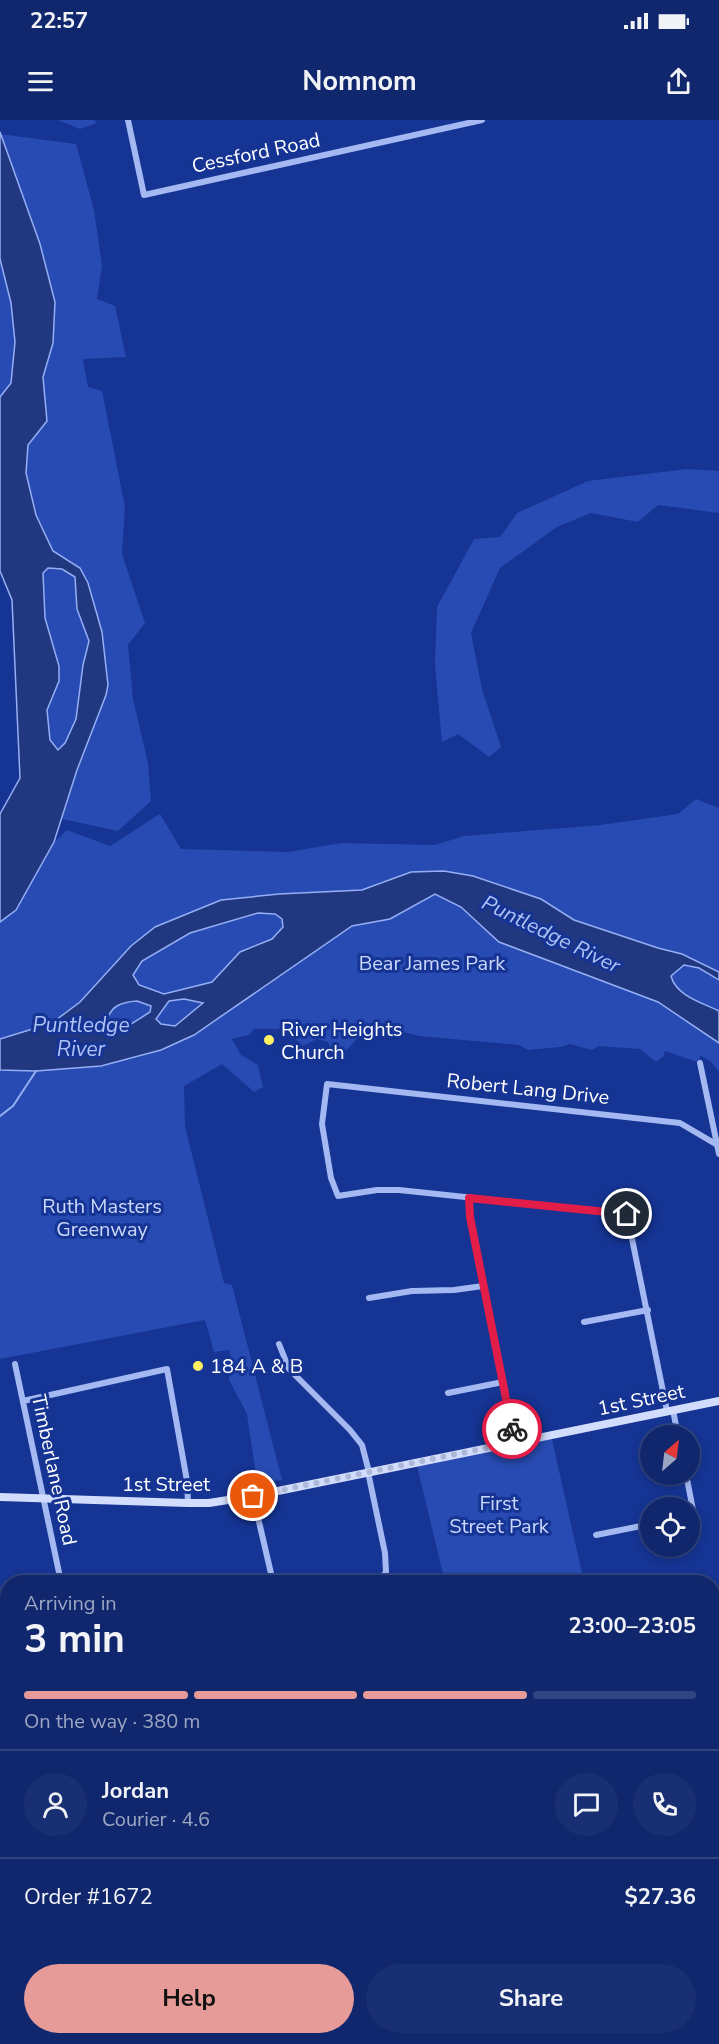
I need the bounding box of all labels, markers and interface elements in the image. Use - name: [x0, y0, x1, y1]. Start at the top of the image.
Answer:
- text: 22:57: [30, 6, 88, 36]
- text: Nomnom: [302, 63, 417, 100]
- icon: menu: [24, 65, 57, 98]
- icon: share: [662, 65, 695, 98]
- street label: Cessford Road: [189, 126, 323, 180]
- water label: Puntledge River: [477, 888, 625, 980]
- park label: Bear James Park: [359, 950, 506, 977]
- water label: Puntledge River: [32, 1011, 130, 1063]
- place label: River Heights Church: [281, 1016, 402, 1066]
- marker: River Heights Church: [262, 1033, 276, 1047]
- street label: Robert Lang Drive: [445, 1067, 611, 1111]
- pin: [601, 1188, 652, 1239]
- park label: Ruth Masters Greenway: [42, 1193, 162, 1243]
- icon: home: [610, 1197, 643, 1230]
- place label: 184 A & B: [210, 1353, 303, 1380]
- marker: 184 A & B: [191, 1359, 205, 1373]
- street label: 1st Street: [595, 1377, 688, 1422]
- street label: Timberlane Road: [25, 1392, 83, 1548]
- courier: [482, 1399, 542, 1459]
- icon: bike: [496, 1413, 529, 1446]
- north arrow: [640, 1425, 700, 1485]
- map controls: [640, 1425, 700, 1557]
- pin: [227, 1470, 278, 1521]
- street label: 1st Street: [122, 1471, 211, 1498]
- icon: bag: [236, 1479, 269, 1512]
- park label: First Street Park: [449, 1490, 550, 1540]
- button: locate: [640, 1497, 700, 1557]
- text: Arriving in: [24, 1590, 117, 1617]
- text: 23:00–23:05: [568, 1611, 696, 1641]
- text: 3 min: [24, 1613, 125, 1666]
- text: On the way · 380 m: [24, 1708, 200, 1735]
- button: person: [24, 1773, 87, 1836]
- button: chat: [555, 1773, 618, 1836]
- button: phone: [633, 1773, 696, 1836]
- text: Jordan: [102, 1776, 169, 1806]
- text: Courier · 4.6: [102, 1806, 210, 1833]
- text: Order #1672: [24, 1882, 153, 1912]
- text: $27.36: [625, 1882, 696, 1912]
- button: Help: [24, 1964, 354, 2033]
- button: Share: [366, 1964, 696, 2033]

